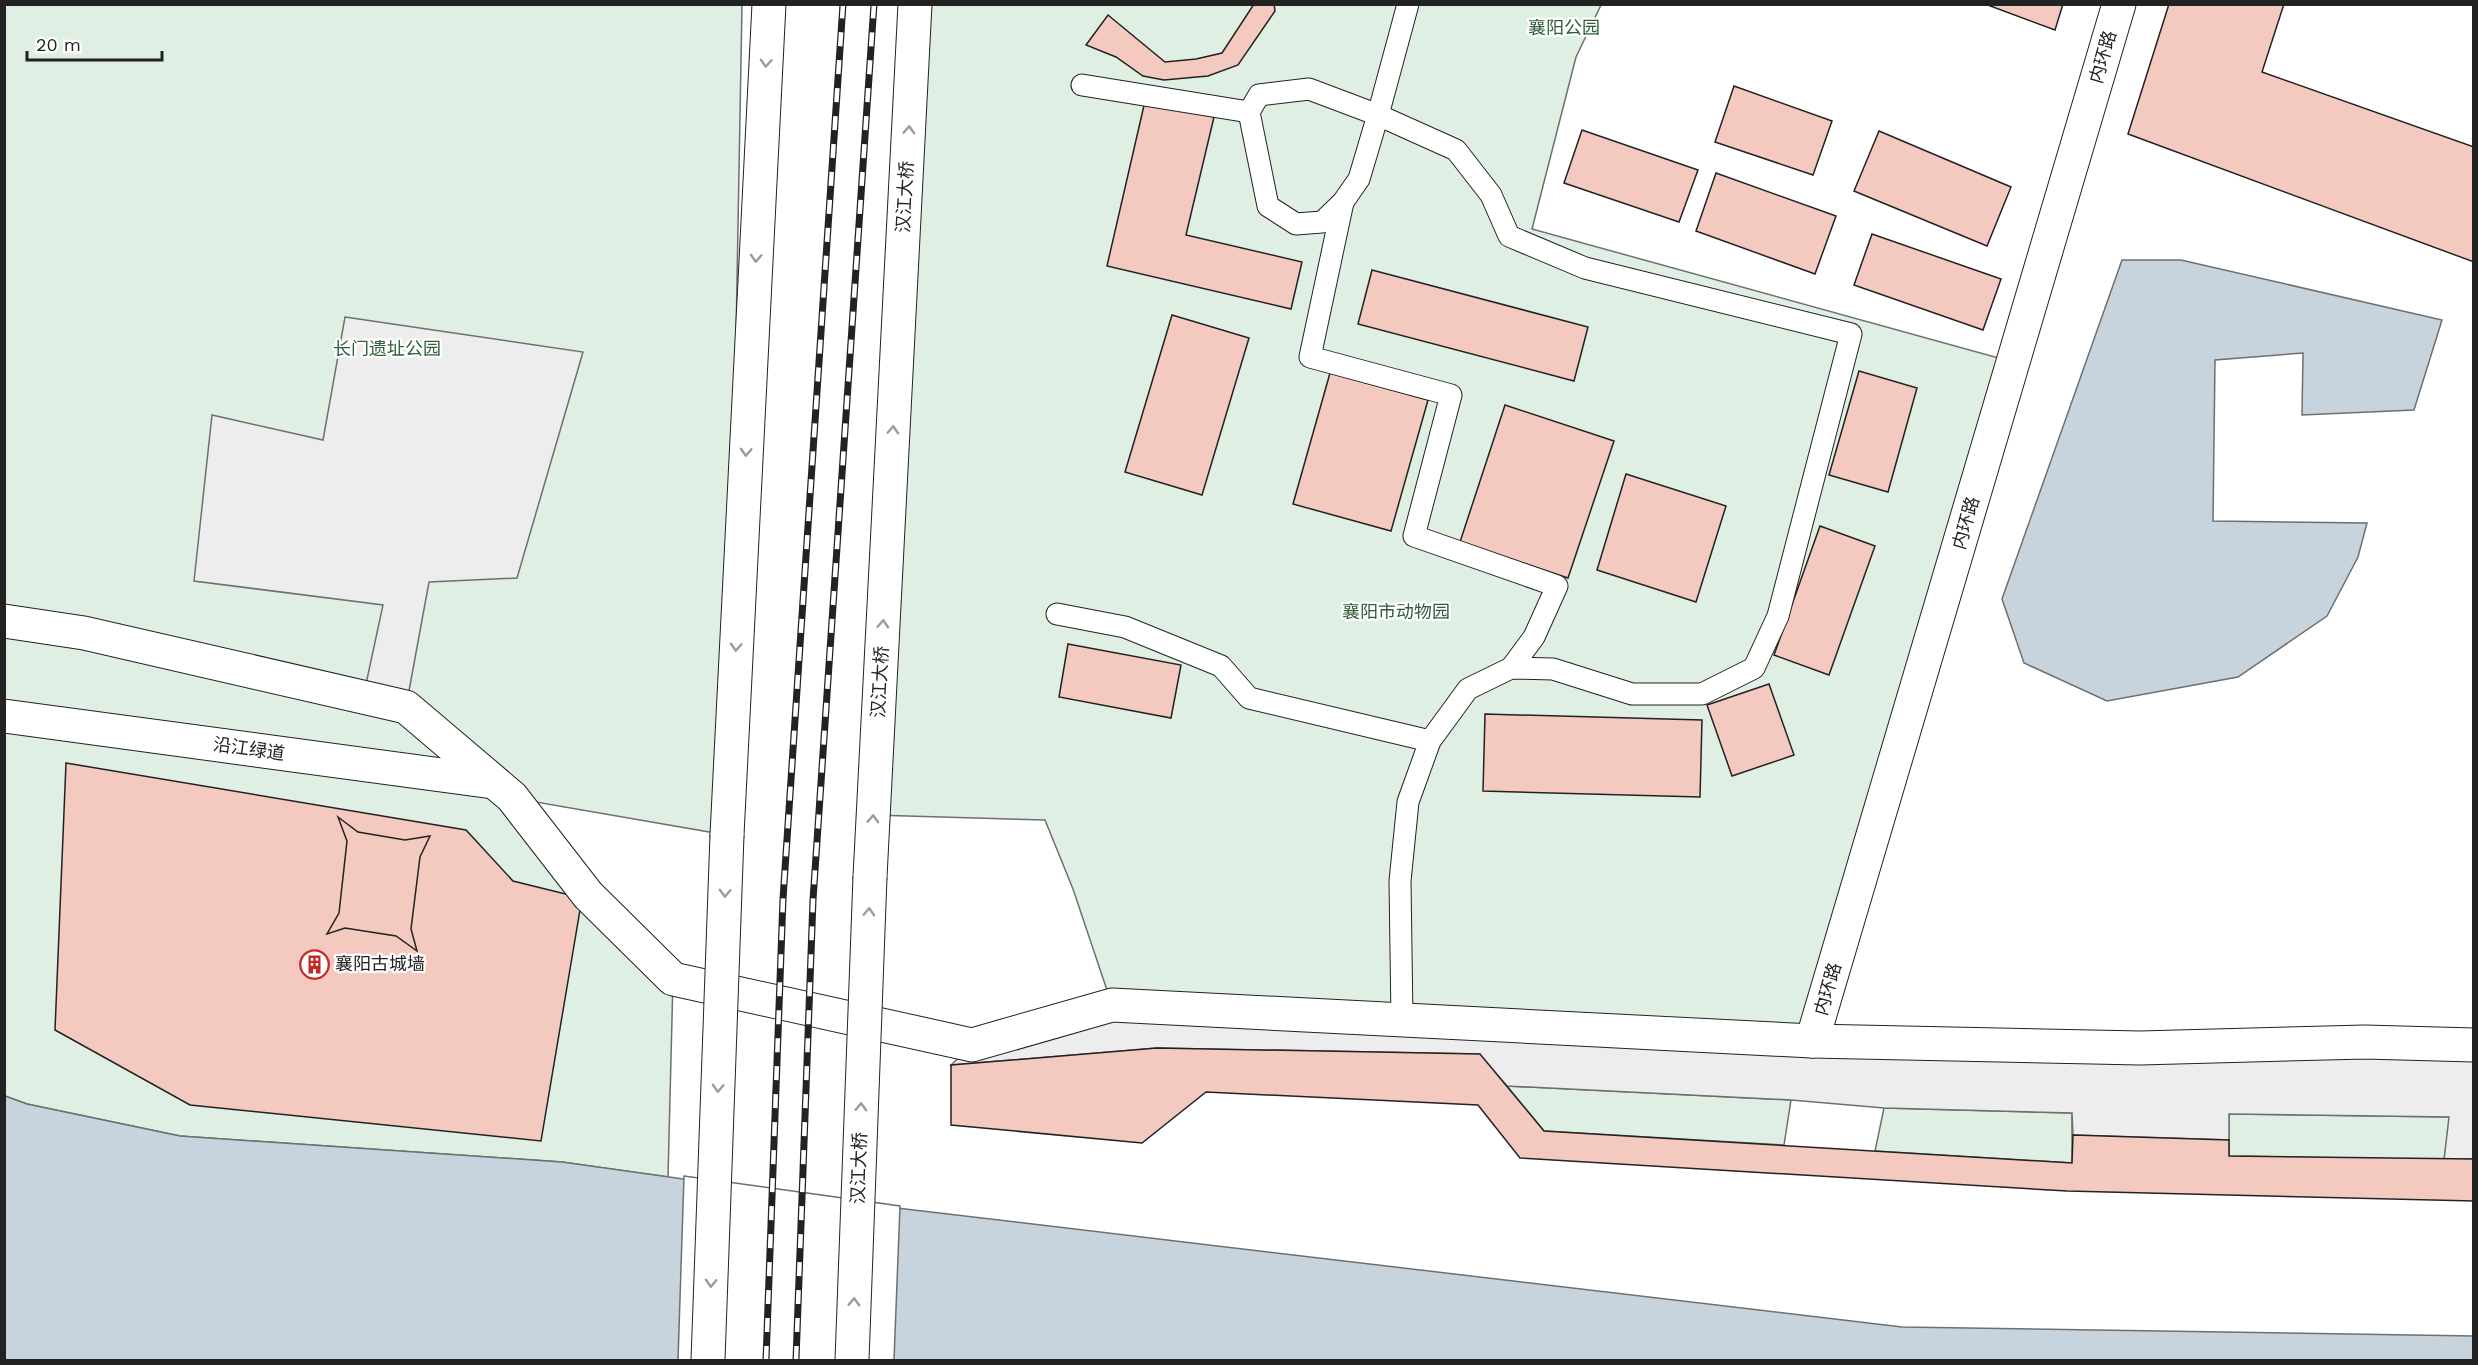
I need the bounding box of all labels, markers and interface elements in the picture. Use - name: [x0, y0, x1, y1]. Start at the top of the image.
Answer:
- park label: 襄阳公园: [1528, 17, 1600, 38]
- scale bar: [27, 24, 162, 62]
- street label: 内环路: [2085, 28, 2120, 86]
- text: 20 m: [36, 34, 81, 55]
- one-way arrow: [759, 58, 772, 67]
- one-way arrow: [902, 125, 915, 134]
- street label: 汉江大桥: [892, 160, 917, 233]
- one-way arrow: [750, 253, 763, 262]
- park label: 长门遗址公园: [333, 338, 441, 359]
- one-way arrow: [886, 425, 899, 434]
- one-way arrow: [740, 448, 753, 457]
- street label: 内环路: [1948, 494, 1983, 552]
- park label: 襄阳市动物园: [1342, 601, 1450, 622]
- one-way arrow: [876, 620, 889, 629]
- one-way arrow: [730, 643, 743, 652]
- street label: 汉江大桥: [867, 645, 892, 718]
- street label: 沿江绿道: [212, 733, 286, 764]
- one-way arrow: [866, 815, 879, 824]
- one-way arrow: [718, 889, 731, 898]
- one-way arrow: [862, 908, 875, 917]
- building icon: 襄阳古城墙: [298, 948, 330, 980]
- place label: 襄阳古城墙: [335, 953, 425, 974]
- street label: 内环路: [1810, 960, 1845, 1018]
- one-way arrow: [711, 1083, 724, 1092]
- one-way arrow: [855, 1103, 868, 1112]
- street label: 汉江大桥: [847, 1132, 870, 1204]
- one-way arrow: [704, 1278, 717, 1287]
- one-way arrow: [848, 1298, 861, 1307]

